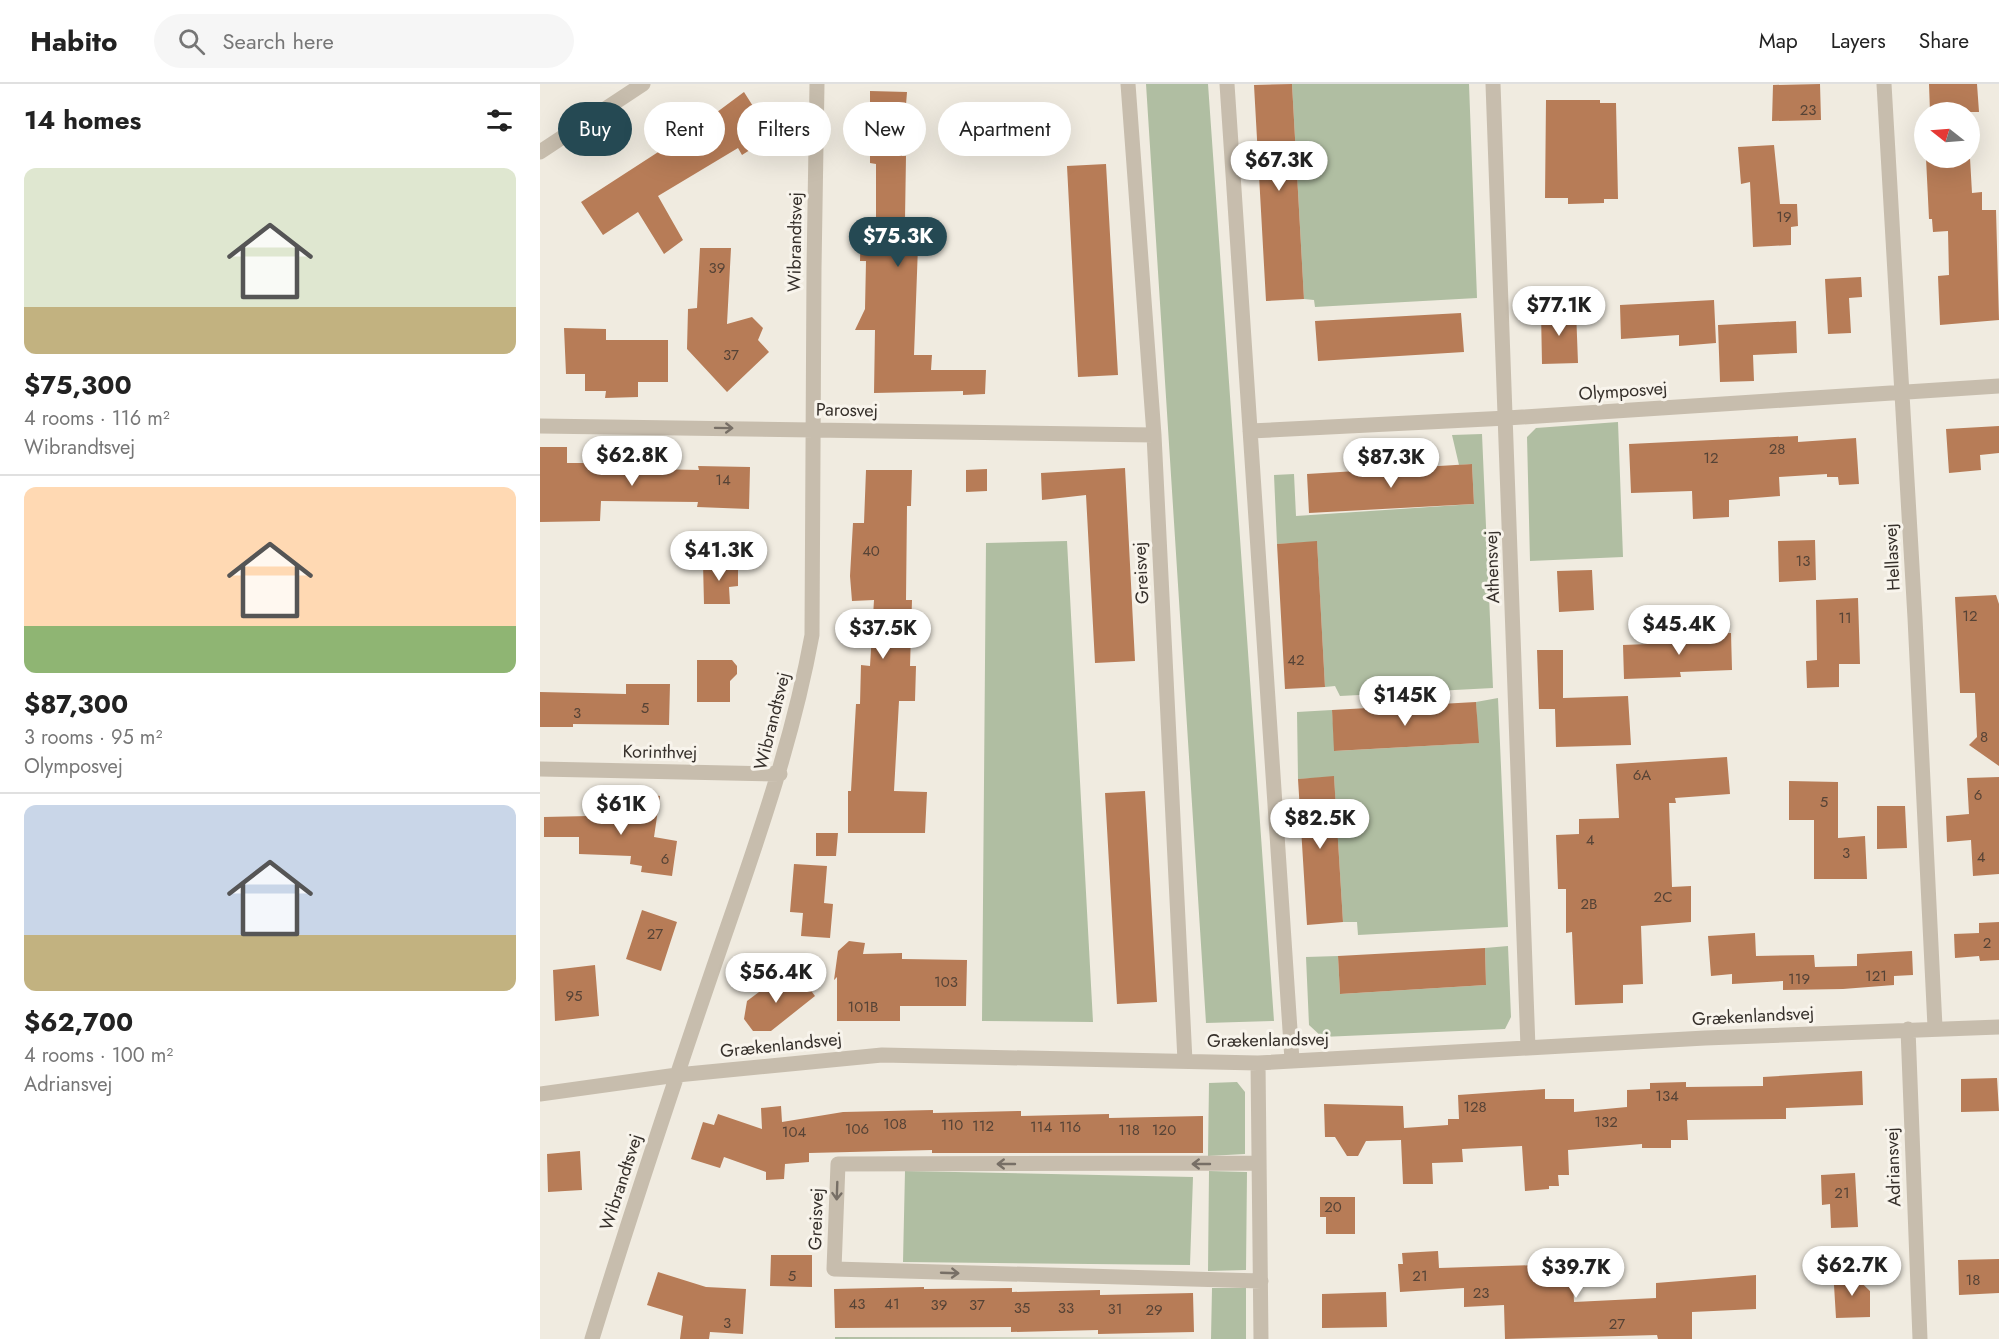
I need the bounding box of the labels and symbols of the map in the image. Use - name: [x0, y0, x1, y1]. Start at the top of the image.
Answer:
- house number: 23: [1800, 99, 1816, 121]
- north arrow: [1914, 102, 1980, 168]
- pin: $67.3K: [1230, 141, 1328, 192]
- street label: Wibrandtsvej: [781, 192, 809, 292]
- house number: 19: [1776, 206, 1792, 228]
- pin: $75.3K: [849, 217, 947, 268]
- house number: 39: [709, 257, 725, 279]
- pin: $77.1K: [1510, 286, 1608, 337]
- house number: 37: [723, 344, 739, 366]
- street label: Olymposvej: [1578, 375, 1668, 407]
- street label: Parosvej: [816, 396, 878, 424]
- one-way arrow: [714, 423, 734, 434]
- pin: $62.8K: [583, 436, 681, 487]
- pin: $87.3K: [1342, 438, 1440, 489]
- house number: 28: [1769, 438, 1785, 460]
- house number: 12: [1703, 447, 1719, 469]
- house number: 14: [715, 469, 731, 491]
- street label: Hellasvej: [1877, 523, 1907, 591]
- street label: Athensvej: [1478, 530, 1506, 604]
- pin: $41.3K: [670, 531, 768, 582]
- house number: 40: [862, 540, 880, 562]
- street label: Greisvej: [1126, 541, 1156, 605]
- house number: 13: [1796, 550, 1810, 572]
- pin: $45.4K: [1630, 605, 1728, 656]
- house number: 12: [1962, 605, 1978, 627]
- house number: 11: [1838, 607, 1852, 629]
- pin: $37.5K: [834, 609, 932, 660]
- house number: 42: [1287, 649, 1305, 671]
- street label: Wibrandtsvej: [747, 669, 797, 773]
- pin: $145K: [1363, 676, 1447, 727]
- house number: 5: [641, 697, 649, 719]
- house number: 3: [573, 702, 581, 724]
- house number: 8: [1980, 726, 1988, 748]
- street label: Korinthvej: [622, 738, 698, 766]
- house number: 6A: [1633, 764, 1651, 786]
- house number: 6: [1974, 784, 1982, 806]
- pin: $61K: [585, 785, 657, 836]
- house number: 5: [1820, 791, 1828, 813]
- pin: $82.5K: [1271, 799, 1369, 850]
- house number: 4: [1586, 829, 1595, 851]
- house number: 3: [1842, 842, 1850, 864]
- house number: 4: [1977, 846, 1986, 868]
- house number: 6: [661, 848, 669, 870]
- house number: 2C: [1654, 886, 1672, 908]
- house number: 2B: [1581, 893, 1597, 915]
- house number: 27: [647, 923, 663, 945]
- house number: 2: [1983, 932, 1991, 954]
- pin: $56.4K: [727, 953, 825, 1004]
- house number: 121: [1865, 965, 1887, 987]
- house number: 119: [1788, 968, 1810, 990]
- house number: 103: [934, 971, 958, 993]
- house number: 95: [565, 985, 583, 1007]
- house number: 101B: [848, 996, 878, 1018]
- street label: Grækenlandsvej: [1691, 1000, 1815, 1032]
- street label: Grækenlandsvej: [719, 1026, 843, 1064]
- street label: Grækenlandsvej: [1207, 1026, 1329, 1054]
- house number: 134: [1655, 1085, 1679, 1107]
- house number: 128: [1463, 1096, 1487, 1118]
- house number: 132: [1594, 1111, 1618, 1133]
- house number: 108: [883, 1113, 907, 1135]
- house number: 110: [941, 1114, 963, 1136]
- house number: 112: [972, 1115, 994, 1137]
- house number: 114: [1030, 1116, 1052, 1138]
- house number: 116: [1059, 1116, 1081, 1138]
- house number: 106: [845, 1118, 869, 1140]
- house number: 118: [1118, 1119, 1140, 1141]
- house number: 120: [1152, 1119, 1176, 1141]
- house number: 104: [782, 1121, 807, 1143]
- street label: Adriansvej: [1879, 1127, 1907, 1207]
- street label: Wibrandtsvej: [593, 1130, 649, 1234]
- one-way arrow: [996, 1158, 1016, 1170]
- one-way arrow: [1191, 1158, 1211, 1170]
- one-way arrow: [831, 1180, 842, 1200]
- house number: 21: [1834, 1182, 1850, 1204]
- street label: Greisvej: [802, 1187, 830, 1251]
- house number: 20: [1324, 1196, 1342, 1218]
- pin: $62.7K: [1803, 1246, 1901, 1297]
- pin: $39.7K: [1527, 1248, 1625, 1299]
- house number: 5: [788, 1265, 796, 1287]
- house number: 21: [1412, 1265, 1428, 1287]
- one-way arrow: [940, 1267, 960, 1278]
- house number: 18: [1966, 1269, 1980, 1291]
- house number: 23: [1473, 1282, 1489, 1304]
- house number: 43: [849, 1293, 865, 1315]
- house number: 41: [884, 1293, 900, 1315]
- house number: 39: [931, 1294, 947, 1316]
- house number: 37: [969, 1294, 985, 1316]
- house number: 35: [1014, 1297, 1030, 1319]
- house number: 33: [1058, 1297, 1074, 1319]
- house number: 31: [1108, 1298, 1122, 1320]
- house number: 29: [1145, 1299, 1163, 1321]
- house number: 3: [723, 1312, 731, 1334]
- house number: 27: [1609, 1313, 1625, 1335]

